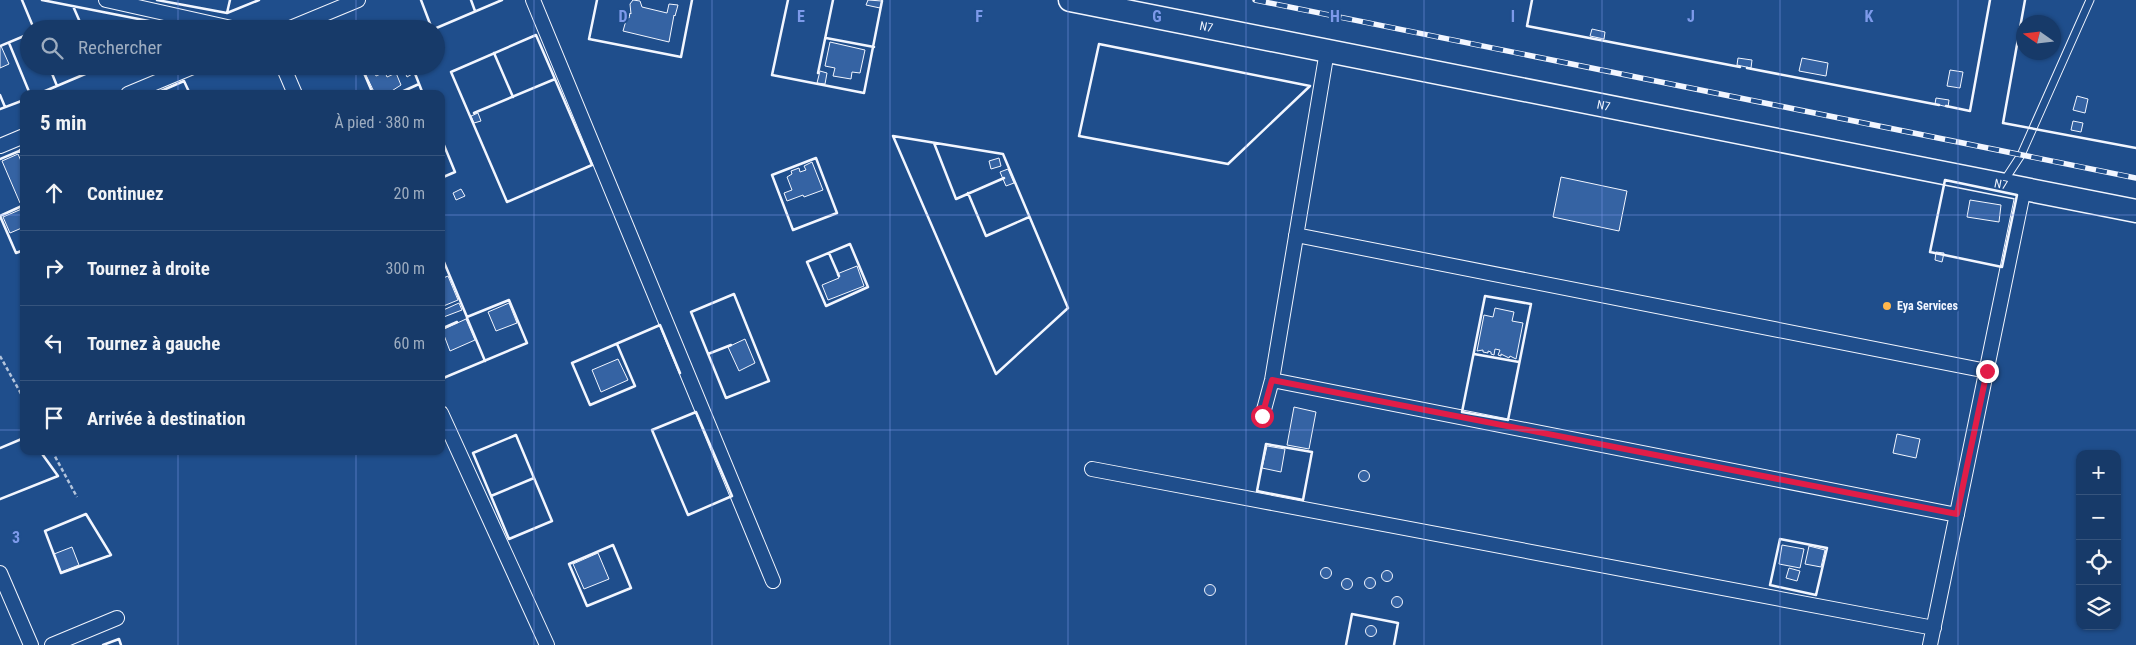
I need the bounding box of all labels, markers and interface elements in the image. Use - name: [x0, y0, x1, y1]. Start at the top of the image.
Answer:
- text: D: [618, 7, 628, 26]
- text: E: [797, 7, 805, 26]
- text: F: [975, 7, 983, 26]
- text: G: [1152, 7, 1162, 26]
- text: H: [1330, 7, 1340, 26]
- text: I: [1511, 7, 1515, 26]
- text: J: [1687, 7, 1695, 26]
- text: K: [1865, 7, 1874, 26]
- north arrow: [2016, 15, 2061, 60]
- street label: N7: [1198, 19, 1214, 35]
- search box: [20, 20, 445, 75]
- icon: search: [38, 34, 66, 62]
- text: Rechercher: [78, 36, 162, 59]
- street label: N7: [1596, 97, 1612, 114]
- text: 5 min: [40, 111, 87, 135]
- text: À pied · 380 m: [334, 113, 425, 132]
- street label: N7: [1993, 176, 2009, 192]
- icon: ahead: [40, 179, 68, 207]
- text: Continuez: [87, 182, 164, 205]
- text: 20 m: [393, 184, 425, 203]
- icon: right: [40, 254, 68, 282]
- text: Tournez à droite: [87, 257, 210, 280]
- text: 300 m: [386, 259, 425, 278]
- place label: Eya Services: [1897, 299, 1958, 313]
- marker: Eya Services: [1881, 300, 1893, 312]
- icon: left: [40, 329, 68, 357]
- text: Tournez à gauche: [87, 332, 220, 355]
- text: 60 m: [393, 334, 425, 353]
- route end: [1976, 360, 1999, 383]
- icon: arrive: [40, 404, 68, 432]
- route start: [1251, 405, 1274, 428]
- text: Arrivée à destination: [87, 407, 246, 430]
- map controls: [2076, 450, 2121, 630]
- button: +: [2076, 450, 2121, 495]
- button: −: [2076, 495, 2121, 540]
- text: 3: [12, 528, 20, 547]
- button: locate: [2076, 540, 2121, 585]
- button: layers: [2076, 585, 2121, 630]

